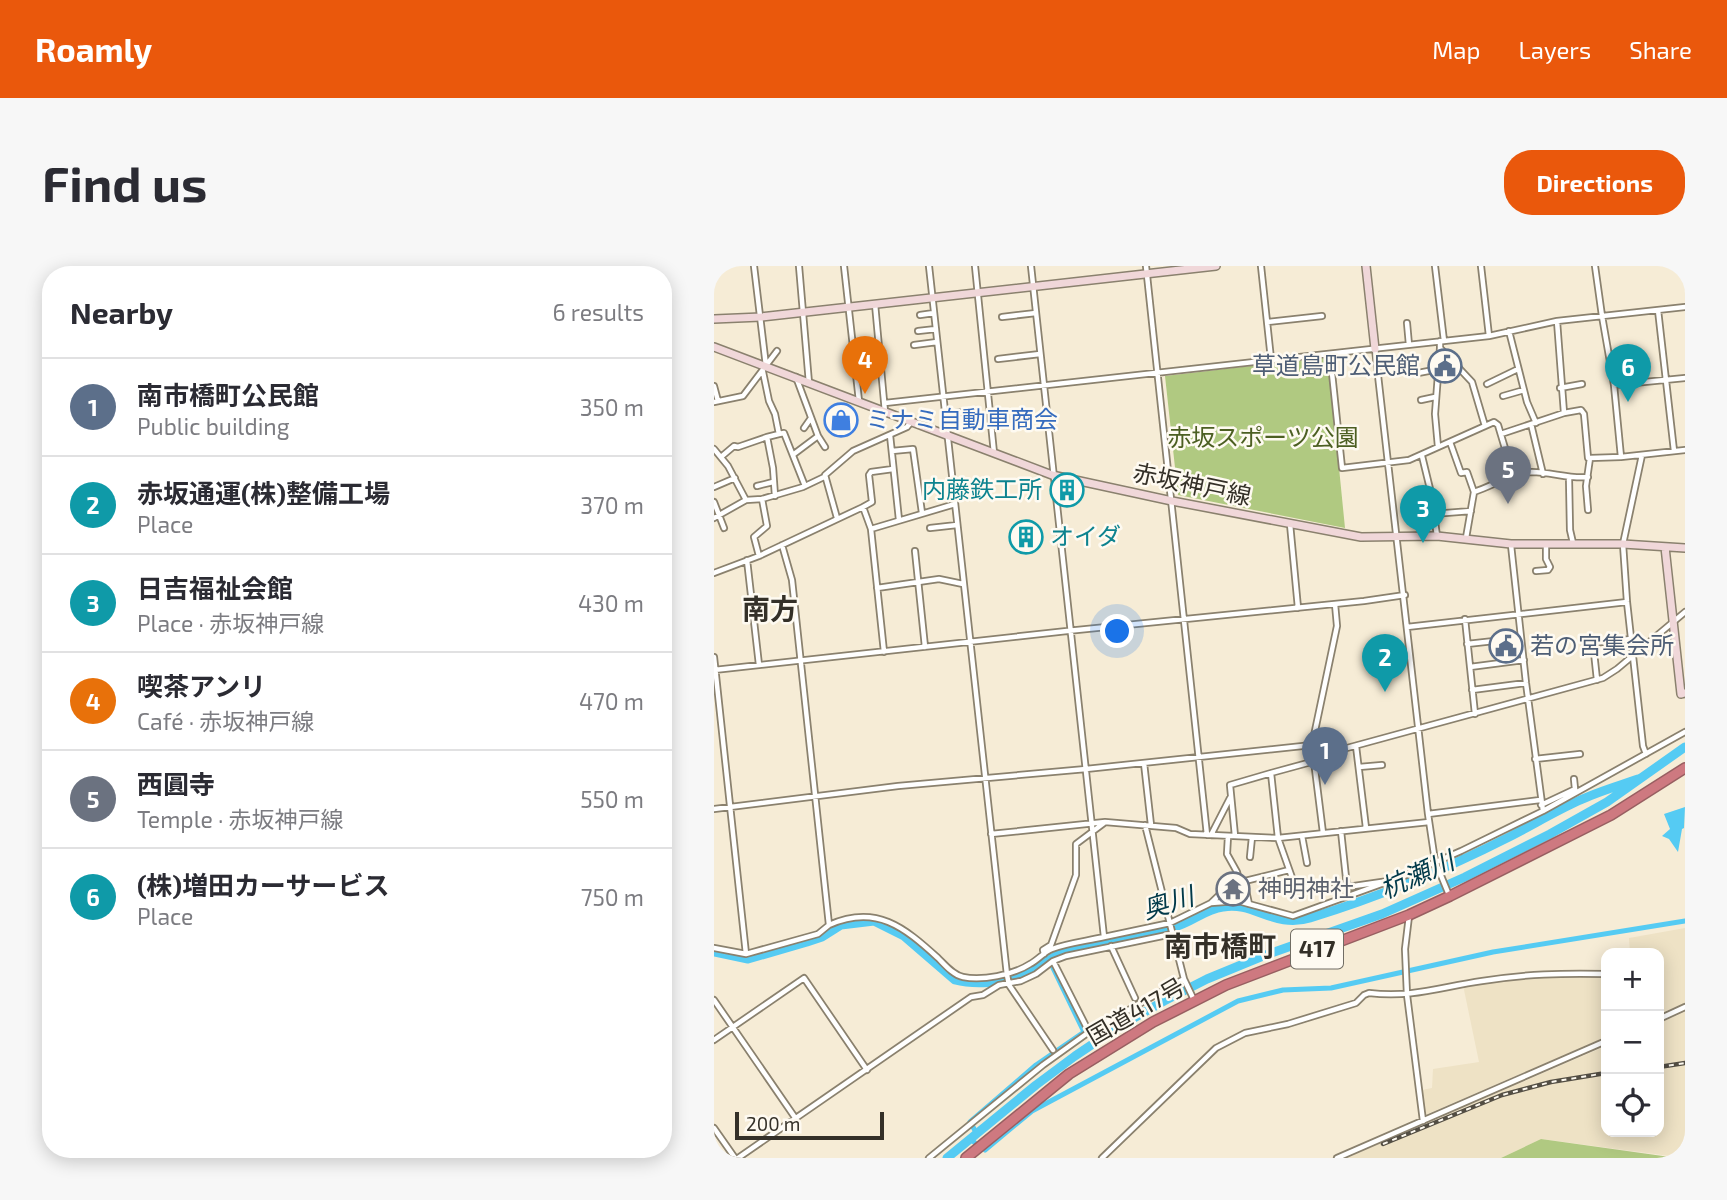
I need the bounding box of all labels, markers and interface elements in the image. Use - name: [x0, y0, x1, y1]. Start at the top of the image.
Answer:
- text: Roamly: [35, 29, 152, 69]
- text: Map: [1432, 35, 1480, 64]
- text: Layers: [1518, 35, 1591, 64]
- text: Share: [1629, 35, 1692, 64]
- button: Directions: [1504, 150, 1685, 215]
- text: Find us: [42, 153, 207, 212]
- text: Nearby: [70, 294, 173, 330]
- text: 6 results: [553, 298, 644, 326]
- pin: 4: [842, 336, 888, 394]
- pin: 6: [1605, 344, 1651, 402]
- public building icon: 草道島町公民館: [1426, 347, 1464, 385]
- place label: 草道島町公民館: [1252, 350, 1420, 379]
- text: 南市橋町公民館: [137, 379, 319, 410]
- text: 1: [88, 393, 98, 421]
- text: 350 m: [580, 393, 644, 421]
- shop icon: ミナミ自動車商会: [822, 401, 860, 439]
- place label: ミナミ自動車商会: [866, 404, 1058, 433]
- text: Public building: [137, 412, 290, 440]
- park label: 赤坂スポーツ公園: [1167, 422, 1359, 451]
- pin: 5: [1485, 446, 1531, 504]
- street label: 赤坂神戸線: [1131, 457, 1254, 510]
- building icon: 内藤鉄工所: [1048, 471, 1086, 509]
- place label: 内藤鉄工所: [922, 474, 1042, 503]
- text: 赤坂通運(株)整備工場: [137, 477, 390, 508]
- pin: 3: [1400, 485, 1446, 543]
- text: 2: [86, 491, 100, 519]
- text: 370 m: [580, 491, 644, 519]
- text: Place: [137, 510, 193, 538]
- building icon: オイダ: [1007, 518, 1045, 556]
- place label: オイダ: [1050, 521, 1121, 550]
- text: 日吉福祉会館: [137, 572, 293, 603]
- text: 3: [86, 589, 100, 617]
- text: 430 m: [578, 589, 644, 617]
- district label: 南方: [742, 591, 798, 625]
- text: Place · 赤坂神戸線: [137, 609, 324, 637]
- your location: [1100, 614, 1134, 648]
- public building icon: 若の宮集会所: [1487, 627, 1525, 665]
- place label: 若の宮集会所: [1530, 630, 1674, 659]
- pin: 2: [1362, 634, 1408, 692]
- text: 喫茶アンリ: [137, 670, 266, 701]
- text: 4: [86, 687, 100, 715]
- text: 470 m: [579, 687, 644, 715]
- text: Café · 赤坂神戸線: [137, 707, 314, 735]
- pin: 1: [1302, 727, 1348, 785]
- text: 西圓寺: [137, 768, 215, 799]
- text: 5: [87, 785, 99, 813]
- text: 550 m: [580, 785, 644, 813]
- text: Temple · 赤坂神戸線: [137, 805, 344, 833]
- water label: 杭瀬川: [1374, 842, 1461, 904]
- text: (株)増田カーサービス: [137, 869, 390, 900]
- temple icon: 神明神社: [1214, 870, 1252, 908]
- place label: 神明神社: [1258, 873, 1354, 902]
- water label: 奥川: [1138, 878, 1200, 924]
- text: 6: [86, 883, 100, 911]
- text: 750 m: [581, 883, 644, 911]
- text: Place: [137, 902, 193, 930]
- district label: 南市橋町: [1164, 928, 1276, 962]
- road number: 417: [1291, 930, 1343, 968]
- map controls: [1601, 948, 1664, 1137]
- button: +: [1601, 948, 1664, 1011]
- street label: 国道417号: [1081, 971, 1190, 1050]
- button: −: [1601, 1011, 1664, 1074]
- button: locate: [1601, 1074, 1664, 1137]
- scale bar: [735, 1109, 884, 1141]
- text: 200 m: [746, 1112, 800, 1135]

